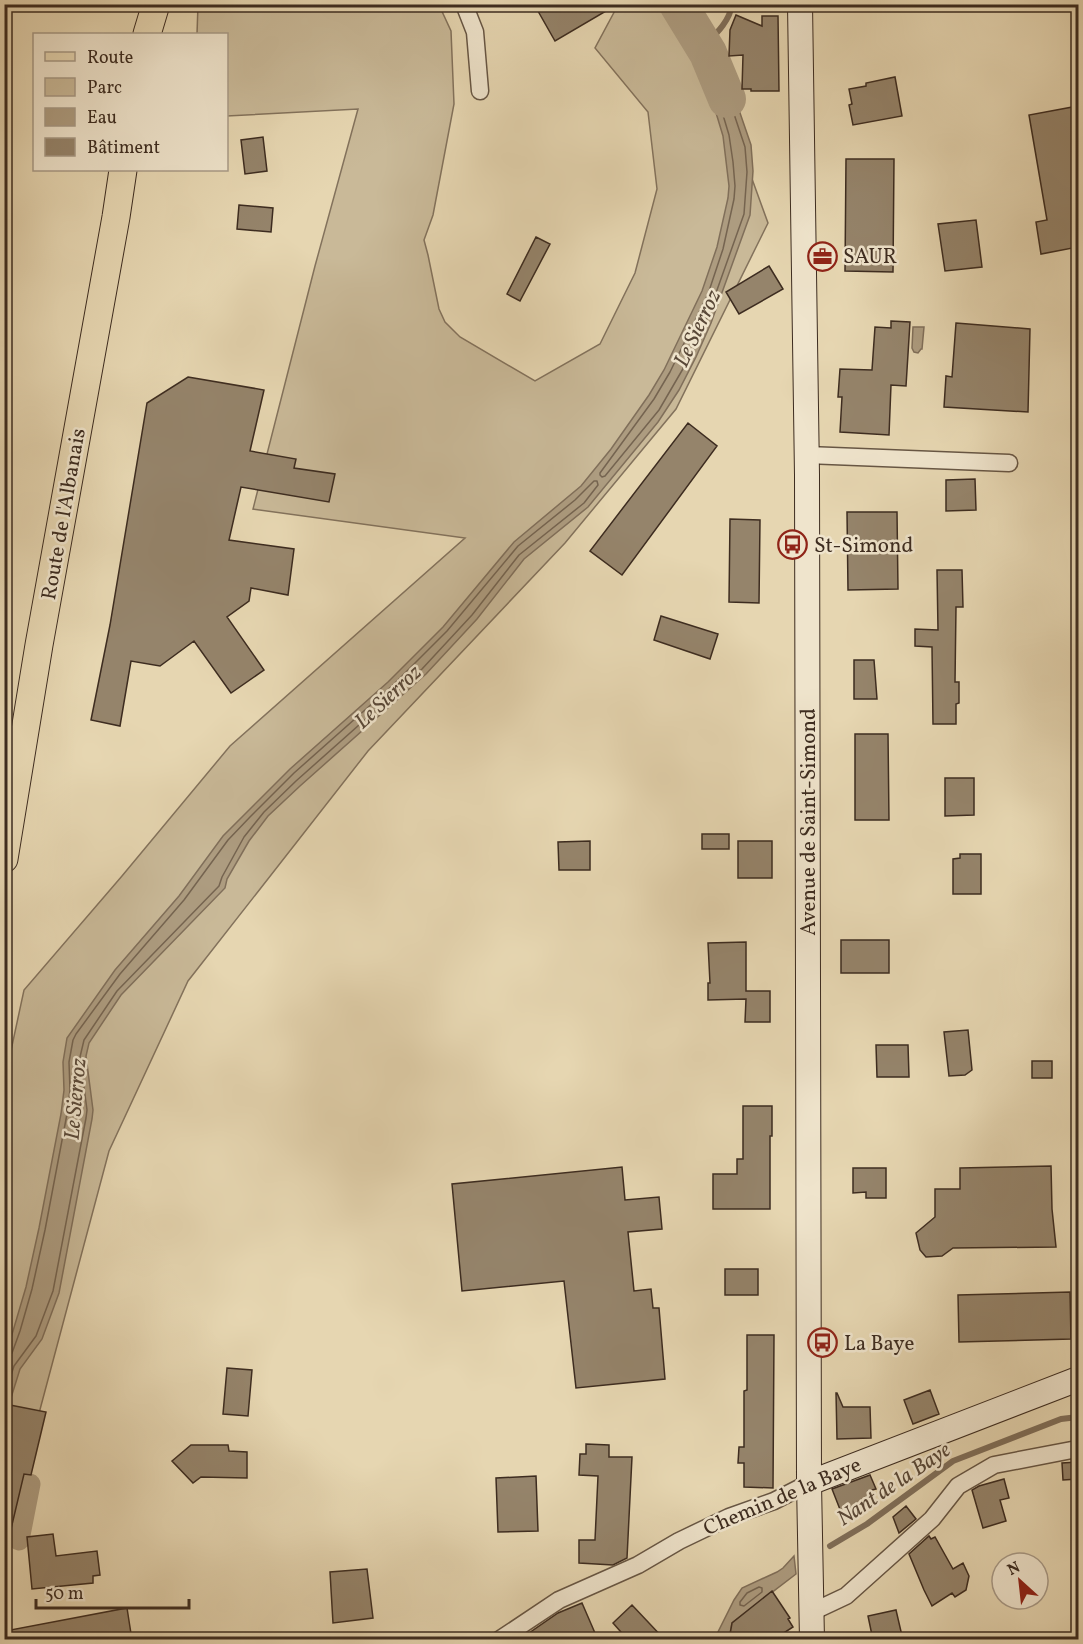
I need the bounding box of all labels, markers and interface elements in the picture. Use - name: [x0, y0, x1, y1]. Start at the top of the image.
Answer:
- legend: [33, 33, 228, 171]
- text: Route: [87, 46, 133, 71]
- text: Parc: [87, 76, 122, 101]
- text: Eau: [87, 106, 117, 131]
- text: Bâtiment: [87, 136, 160, 161]
- office icon: SAUR: [806, 240, 838, 272]
- place label: SAUR: [843, 243, 897, 272]
- water label: Le Sierroz: [667, 285, 730, 373]
- street label: Route de l'Albanais: [35, 426, 94, 602]
- bus stop icon: St-Simond: [777, 529, 809, 561]
- place label: St-Simond: [814, 532, 913, 561]
- water label: Le Sierroz: [348, 658, 430, 737]
- street label: Avenue de Saint-Simond: [795, 708, 824, 936]
- water label: Le Sierroz: [57, 1057, 96, 1141]
- bus stop icon: La Baye: [807, 1327, 839, 1359]
- place label: La Baye: [844, 1330, 914, 1359]
- water label: Nant de la Baye: [831, 1436, 957, 1535]
- street label: Chemin de la Baye: [699, 1451, 866, 1544]
- north arrow: [990, 1551, 1050, 1611]
- text: N: [1004, 1557, 1025, 1582]
- scale bar: [36, 1572, 189, 1610]
- text: 50 m: [45, 1582, 84, 1607]

